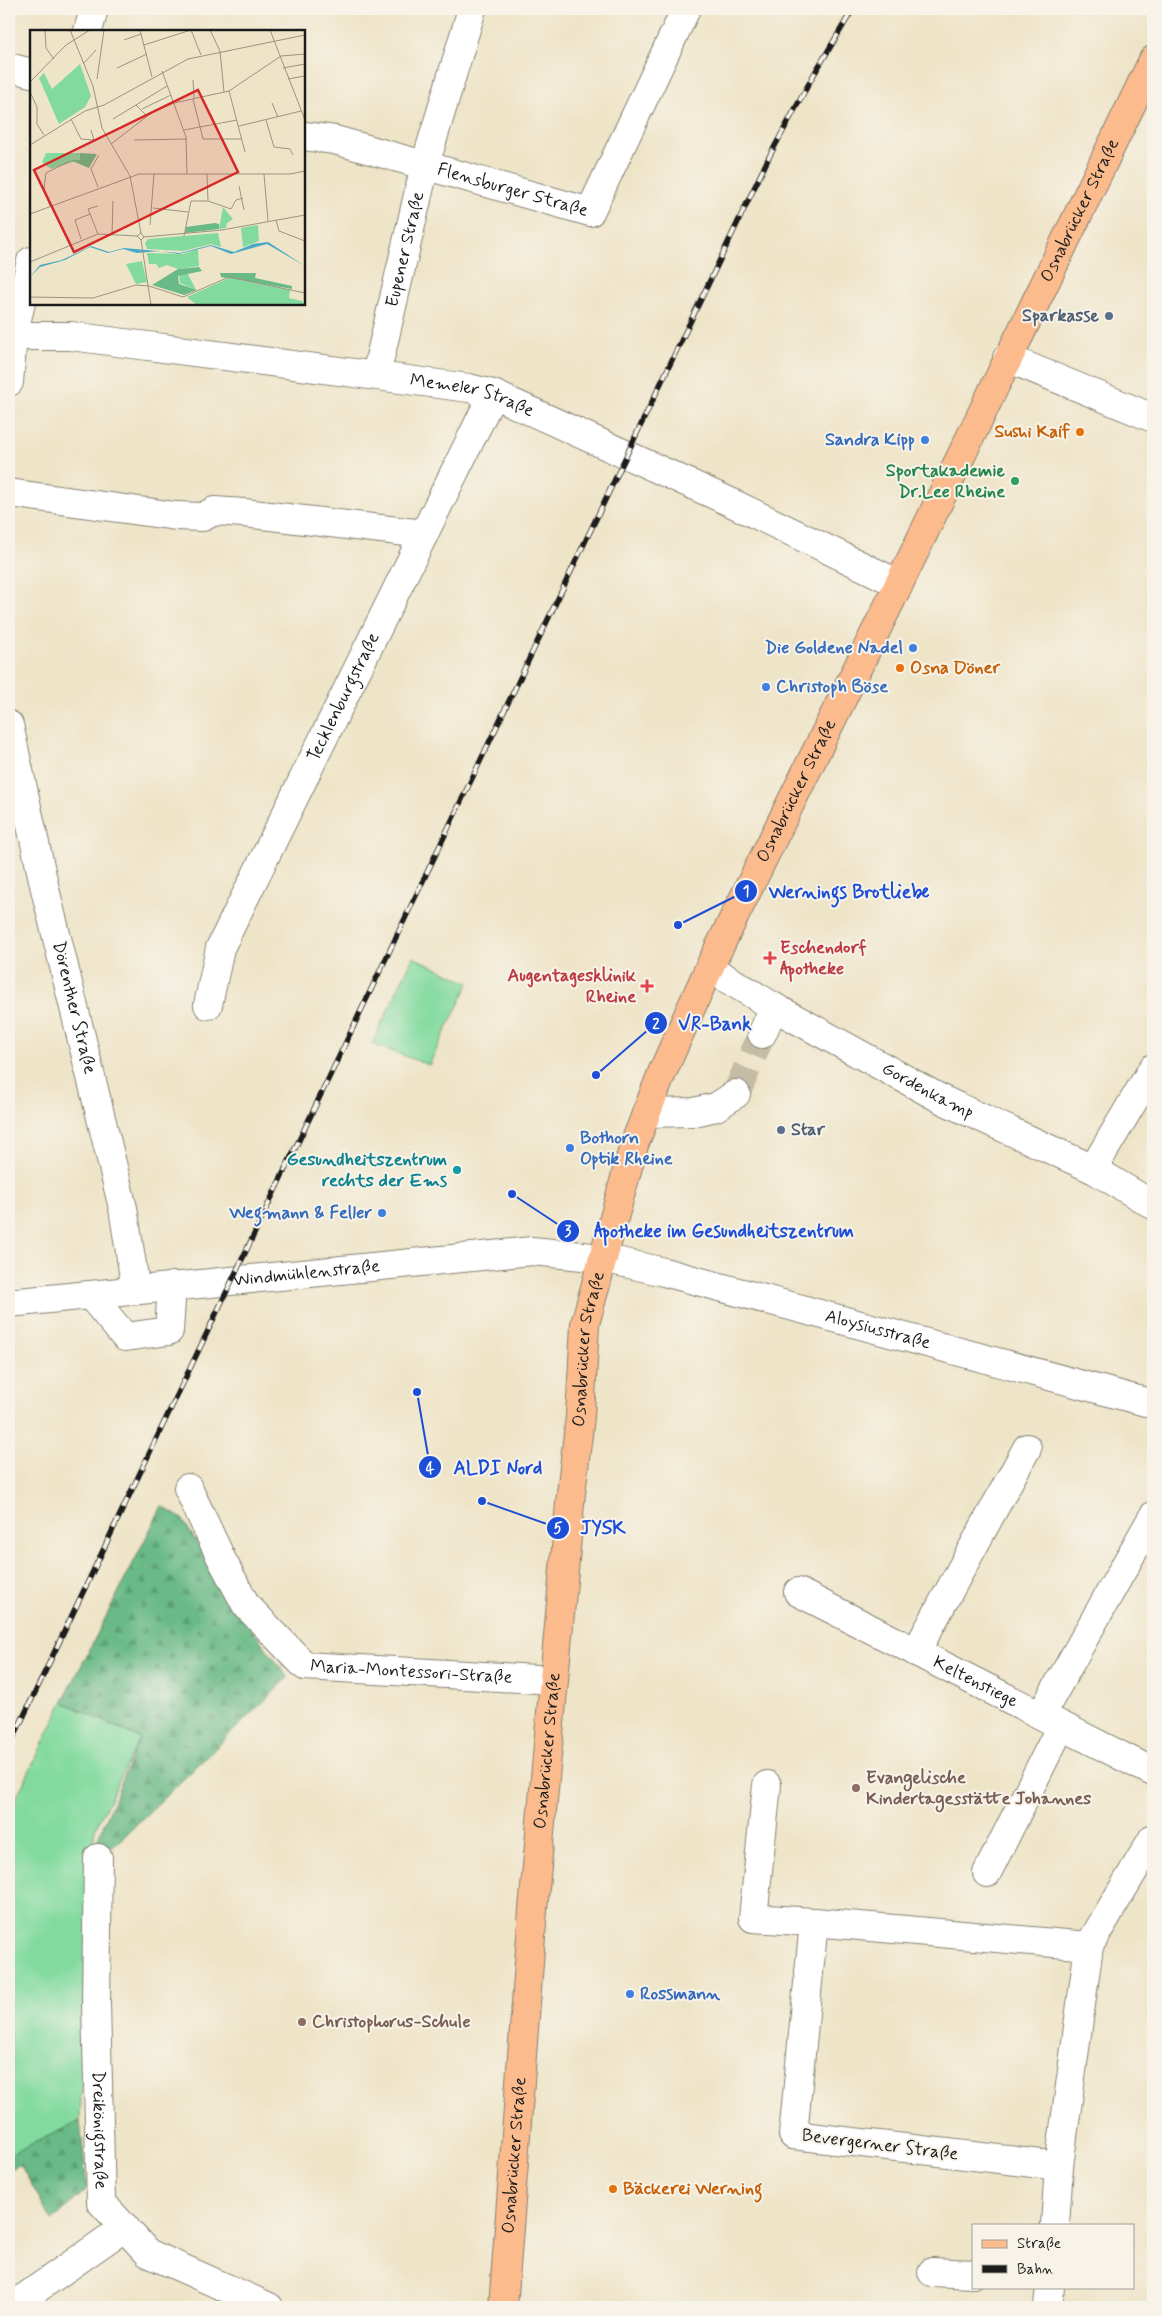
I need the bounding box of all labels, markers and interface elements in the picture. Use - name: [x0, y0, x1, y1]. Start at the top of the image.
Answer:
- inset map: [30, 30, 305, 305]
- street label: Osnabrücker Straße: [1035, 134, 1125, 286]
- street label: Flensburger Straße: [435, 158, 591, 223]
- street label: Eupener Straße: [380, 189, 430, 310]
- place label: Sparkasse: [1022, 304, 1100, 328]
- marker: Sparkasse: [1103, 310, 1115, 322]
- street label: Memeler Straße: [409, 368, 538, 423]
- place label: Sushi Kaif: [994, 420, 1070, 444]
- marker: Sushi Kaif: [1074, 426, 1086, 438]
- place label: Sandra Kipp: [825, 428, 915, 452]
- marker: Sandra Kipp: [919, 434, 931, 446]
- place label: Sportakademie Dr.Lee Rheine: [886, 459, 1006, 504]
- marker: Sportakademie Dr.Lee Rheine: [1009, 475, 1021, 487]
- street label: Tecklenburgstraße: [302, 628, 386, 766]
- place label: Die Goldene Nadel: [765, 636, 903, 660]
- marker: Die Goldene Nadel: [907, 642, 919, 654]
- place label: Osna Döner: [910, 656, 1000, 680]
- marker: Osna Döner: [894, 662, 906, 674]
- place label: Christoph Böse: [776, 675, 888, 699]
- marker: Christoph Böse: [760, 681, 772, 693]
- street label: Osnabrücker Straße: [751, 715, 842, 867]
- callout: Wernings Brotliebe: [734, 874, 939, 908]
- text: Wernings Brotliebe: [768, 880, 930, 908]
- text: 1: [743, 882, 749, 902]
- place label: Eschendorf Apotheke: [780, 936, 867, 982]
- street label: Dörenther Straße: [46, 939, 102, 1077]
- marker: Eschendorf Apotheke: [764, 952, 776, 964]
- place label: Augentagesklinik Rheine: [508, 964, 637, 1009]
- marker: Augentagesklinik Rheine: [640, 979, 654, 993]
- callout: VR-Bank: [644, 1006, 762, 1040]
- text: VR-Bank: [678, 1012, 752, 1037]
- text: 2: [652, 1015, 660, 1035]
- street label: Gordenkamp: [877, 1057, 978, 1125]
- place label: Star: [791, 1118, 826, 1142]
- marker: Star: [775, 1124, 787, 1136]
- place label: Bothorn Optik Rheine: [580, 1126, 673, 1171]
- marker: Bothorn Optik Rheine: [564, 1142, 576, 1154]
- place label: Gesundheitszentrum rechts der Ems: [287, 1148, 447, 1193]
- marker: Gesundheitszentrum rechts der Ems: [451, 1164, 463, 1176]
- place label: Wegmann & Feller: [228, 1201, 372, 1227]
- marker: Wegmann & Feller: [376, 1207, 388, 1219]
- callout: Apotheke im Gesundheitszentrum: [556, 1214, 867, 1248]
- text: Apotheke im Gesundheitszentrum: [594, 1219, 854, 1246]
- text: 3: [565, 1222, 572, 1242]
- street label: Windmühlenstraße: [232, 1254, 381, 1293]
- street label: Osnabrücker Straße: [567, 1269, 611, 1428]
- street label: Aloysiusstraße: [822, 1304, 933, 1355]
- callout: ALDI Nord: [417, 1450, 553, 1484]
- text: ALDI Nord: [454, 1456, 542, 1481]
- text: 4: [426, 1459, 435, 1479]
- callout: JYSK: [545, 1511, 636, 1545]
- text: JYSK: [580, 1516, 626, 1541]
- text: 5: [553, 1519, 563, 1539]
- street label: Keltenstiege: [929, 1650, 1022, 1714]
- street label: Maria-Montessori-Straße: [310, 1654, 513, 1690]
- street label: Osnabrücker Straße: [528, 1671, 567, 1830]
- place label: Evangelische Kindertagesstätte Johannes: [866, 1766, 1091, 1813]
- marker: Evangelische Kindertagesstätte Johannes: [850, 1782, 862, 1794]
- place label: Rossmann: [640, 1982, 721, 2006]
- marker: Rossmann: [624, 1988, 636, 2000]
- place label: Christophorus-Schule: [312, 2010, 471, 2034]
- marker: Christophorus-Schule: [296, 2016, 308, 2028]
- street label: Dreikönigstraße: [85, 2070, 113, 2190]
- street label: Osnabrücker Straße: [497, 2076, 532, 2235]
- street label: Bevergerner Straße: [800, 2123, 960, 2167]
- place label: Bäckerei Werning: [623, 2177, 763, 2203]
- marker: Bäckerei Werning: [607, 2183, 619, 2195]
- legend: [972, 2224, 1134, 2288]
- text: Straße: [1017, 2234, 1061, 2254]
- text: Bahn: [1017, 2260, 1054, 2280]

